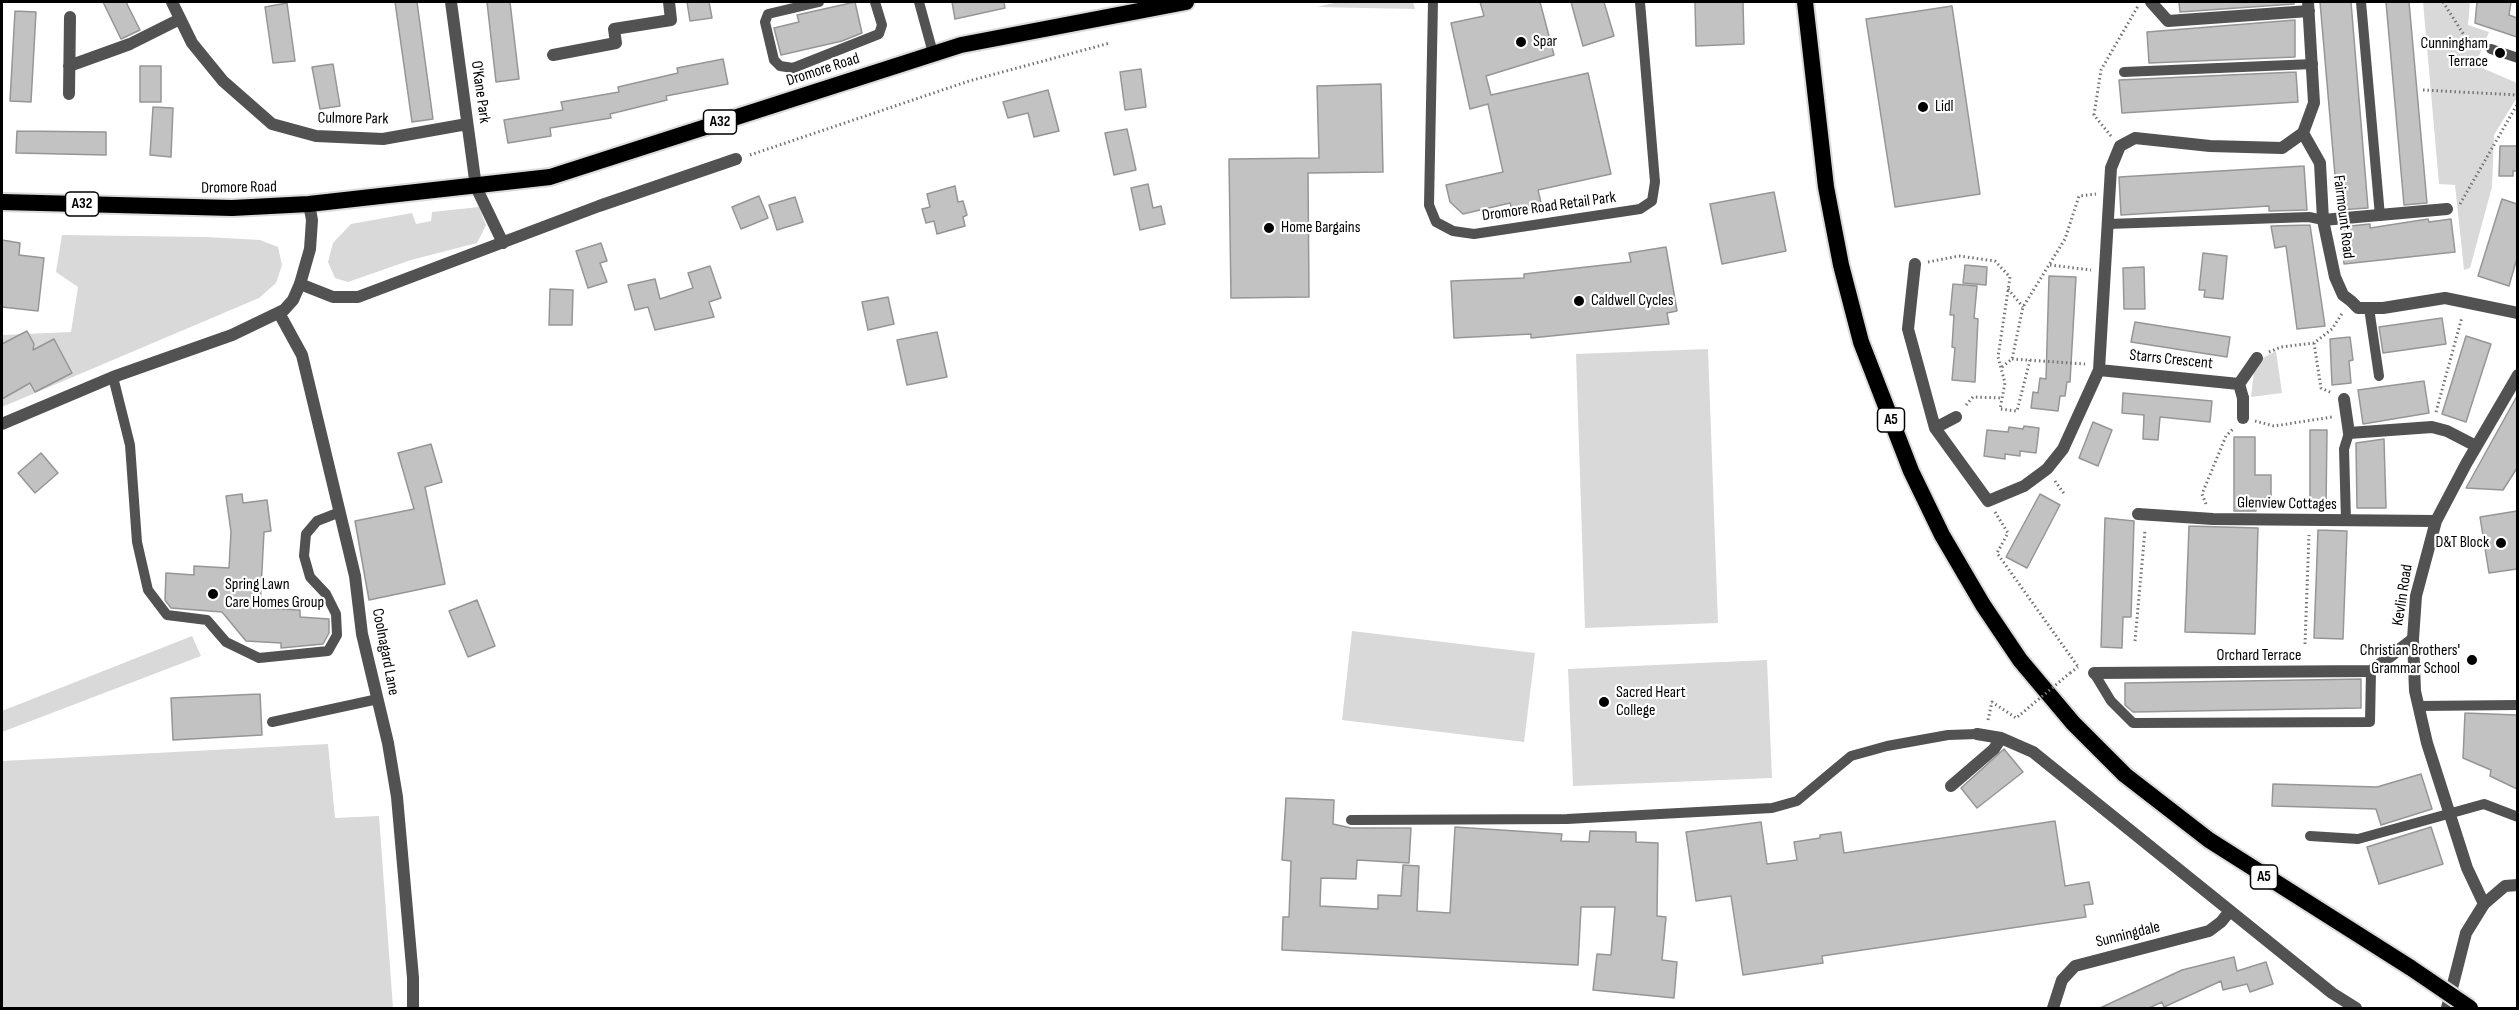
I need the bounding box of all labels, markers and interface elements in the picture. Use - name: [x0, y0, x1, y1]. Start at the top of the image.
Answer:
- place label: Spar: [1533, 32, 1557, 52]
- place label: Cunningham Terrace: [2420, 34, 2488, 72]
- marker: Spar: [1514, 35, 1528, 49]
- marker: Cunningham Terrace: [2493, 46, 2507, 60]
- street label: Dromore Road: [784, 49, 862, 91]
- street label: O'Kane Park: [466, 59, 494, 125]
- place label: Lidl: [1935, 97, 1954, 117]
- marker: Lidl: [1916, 100, 1930, 114]
- street label: Culmore Park: [317, 109, 389, 129]
- road number: A32: [704, 110, 736, 134]
- street label: Fairmount Road: [2328, 174, 2358, 260]
- street label: Dromore Road: [201, 178, 277, 198]
- street label: Dromore Road Retail Park: [1481, 188, 1617, 226]
- road number: A32: [66, 192, 98, 216]
- place label: Home Bargains: [1281, 218, 1360, 238]
- marker: Home Bargains: [1262, 221, 1276, 235]
- place label: Caldwell Cycles: [1591, 291, 1673, 311]
- marker: Caldwell Cycles: [1572, 294, 1586, 308]
- street label: Starrs Crescent: [2128, 346, 2214, 374]
- road number: A5: [1878, 408, 1904, 432]
- street label: Glenview Cottages: [2237, 494, 2337, 514]
- place label: D&T Block: [2436, 533, 2489, 553]
- marker: D&T Block: [2494, 536, 2508, 550]
- street label: Kevlin Road: [2389, 563, 2417, 627]
- place label: Spring Lawn Care Homes Group: [225, 575, 324, 613]
- marker: Spring Lawn Care Homes Group: [206, 587, 220, 601]
- street label: Coolnagard Lane: [367, 607, 403, 697]
- place label: Christian Brothers' Grammar School: [2360, 641, 2460, 679]
- street label: Orchard Terrace: [2217, 646, 2301, 666]
- marker: Christian Brothers' Grammar School: [2465, 653, 2479, 667]
- place label: Sacred Heart College: [1616, 683, 1686, 721]
- marker: Sacred Heart College: [1597, 695, 1611, 709]
- road number: A5: [2250, 865, 2278, 889]
- street label: Sunningdale: [2094, 918, 2162, 952]

